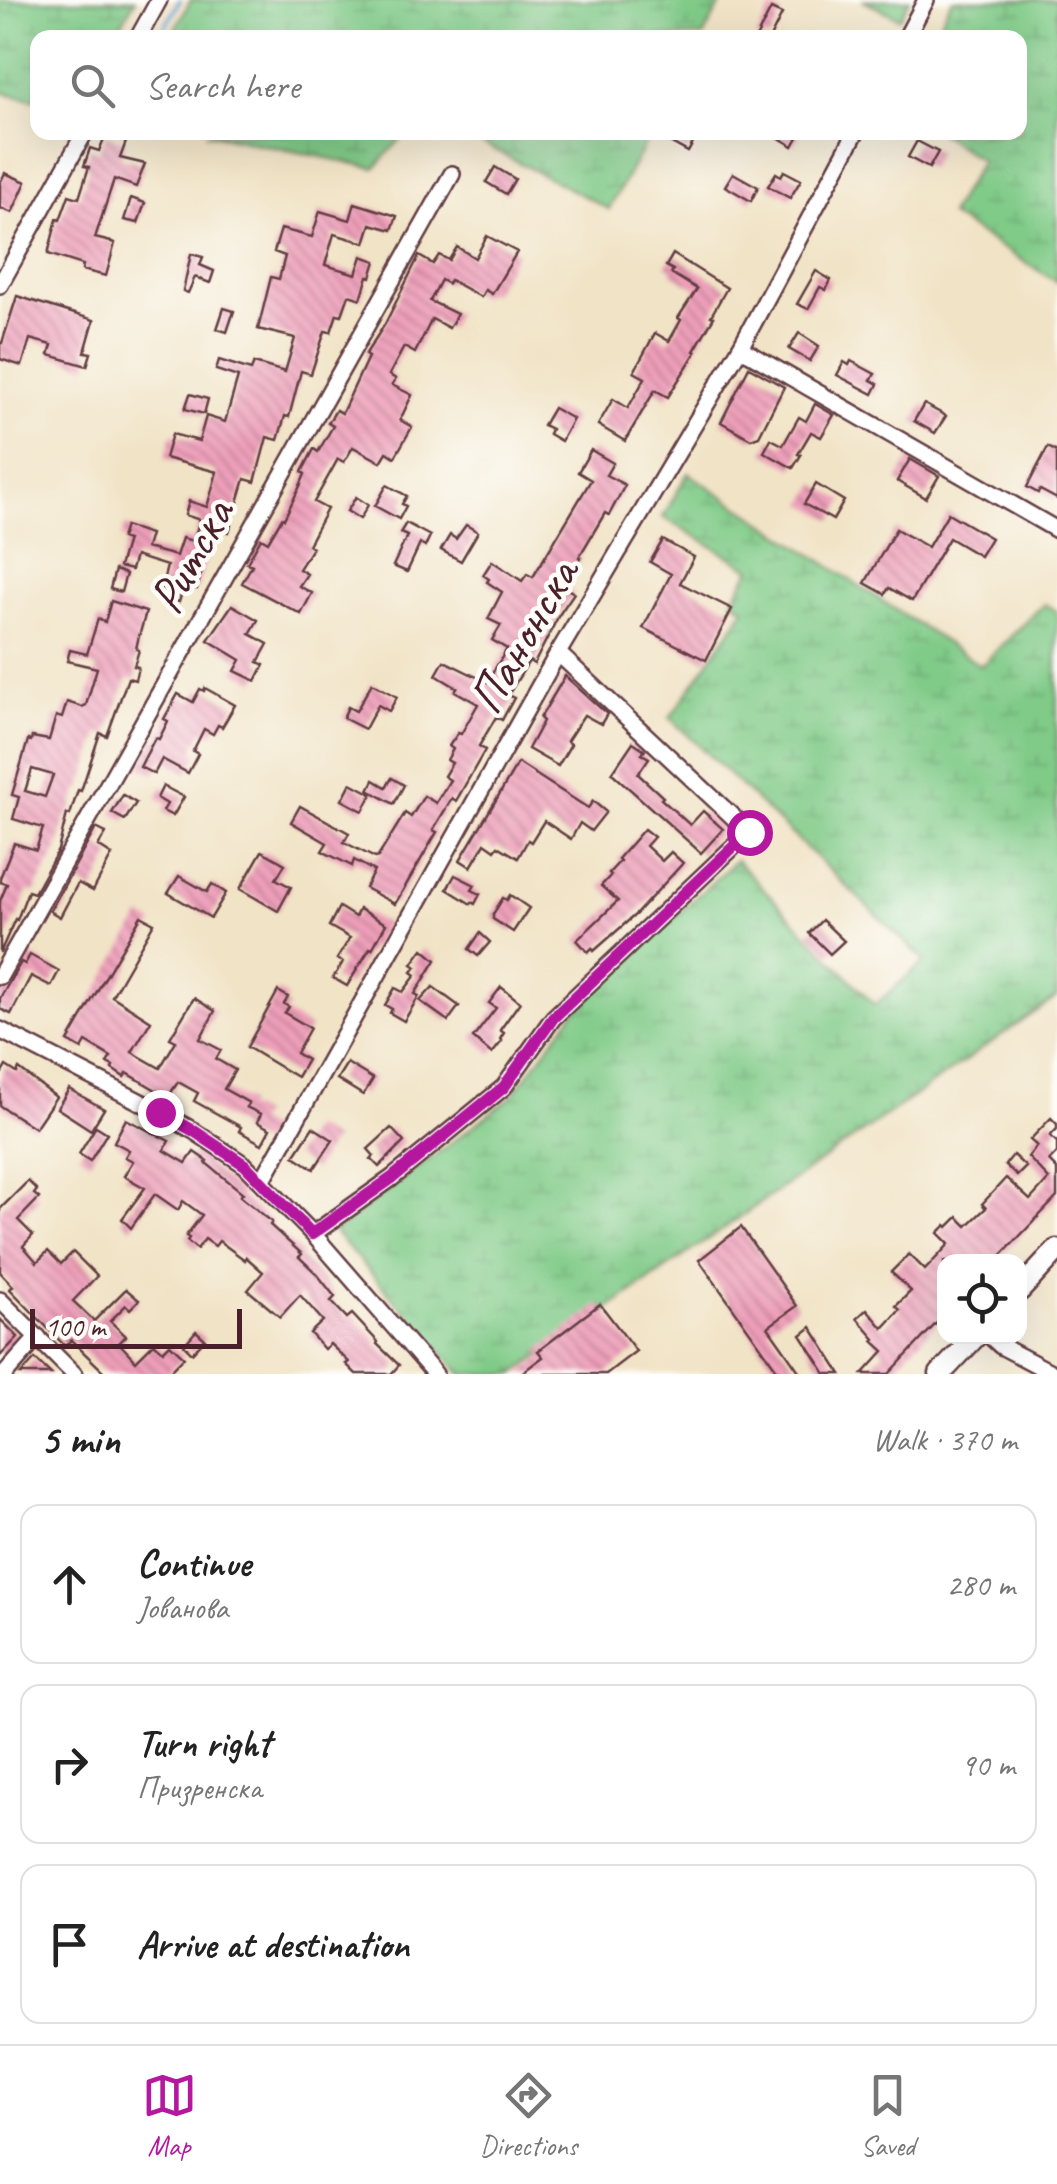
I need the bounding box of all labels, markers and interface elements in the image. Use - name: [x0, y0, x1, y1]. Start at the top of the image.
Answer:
- search box: [30, 30, 1027, 140]
- icon: search: [65, 58, 120, 113]
- text: Search here: [145, 62, 300, 109]
- street label: Ритска: [134, 485, 249, 624]
- street label: Панонска: [454, 544, 595, 724]
- route start: [727, 810, 773, 856]
- route end: [138, 1090, 184, 1136]
- map controls: [937, 1254, 1027, 1344]
- button: locate: [937, 1254, 1027, 1344]
- scale bar: [30, 1304, 242, 1348]
- text: 100 m: [45, 1309, 105, 1344]
- text: 5 min: [40, 1413, 120, 1466]
- text: Walk · 370 m: [873, 1419, 1017, 1460]
- text: Continue: [137, 1540, 251, 1587]
- icon: ahead: [42, 1557, 97, 1612]
- text: 280 m: [946, 1564, 1015, 1605]
- text: Јованова: [137, 1587, 228, 1628]
- text: Turn right: [137, 1720, 271, 1767]
- icon: right: [42, 1737, 97, 1792]
- text: 90 m: [961, 1744, 1015, 1785]
- text: Призренска: [137, 1767, 262, 1808]
- icon: arrive: [42, 1917, 97, 1972]
- text: Arrive at destination: [137, 1921, 409, 1968]
- tab: Map: [142, 2068, 197, 2163]
- tab: Directions: [480, 2068, 577, 2163]
- tab: Saved: [860, 2068, 915, 2163]

